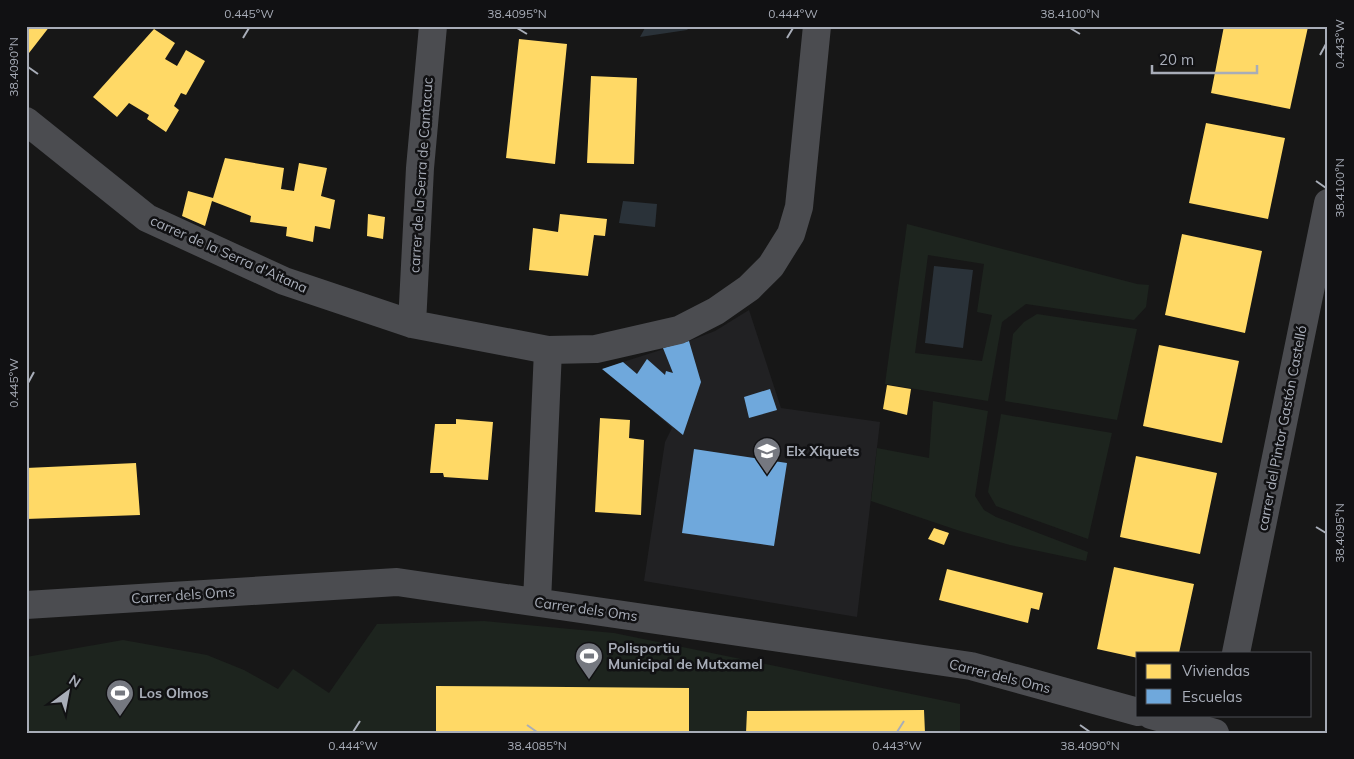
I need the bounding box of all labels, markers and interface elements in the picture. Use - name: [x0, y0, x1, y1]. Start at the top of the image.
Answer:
- text: 0.445°W: [224, 6, 274, 21]
- text: 38.4095°N: [487, 6, 547, 21]
- text: 0.444°W: [768, 6, 818, 21]
- text: 38.4100°N: [1040, 6, 1100, 21]
- text: 0.443°W: [1332, 19, 1347, 69]
- text: 38.4090°N: [6, 37, 21, 97]
- scale bar: [1152, 42, 1256, 74]
- text: 20 m: [1159, 50, 1194, 69]
- street label: carrer de la Serra de Cantacuc: [405, 76, 437, 273]
- text: 38.4100°N: [1332, 158, 1347, 218]
- street label: carrer de la Serra d'Aitana: [148, 211, 310, 297]
- street label: carrer del Pintor Gastón Castelló: [1253, 324, 1311, 532]
- text: 0.445°W: [6, 358, 21, 408]
- school or university icon: Elx Xiquets: [752, 436, 782, 475]
- place label: Elx Xiquets: [786, 442, 860, 460]
- text: 38.4095°N: [1332, 503, 1347, 563]
- street label: Carrer dels Oms: [130, 582, 236, 608]
- street label: Carrer dels Oms: [533, 593, 639, 625]
- place label: Polisportiu Municipal de Mutxamel: [608, 639, 763, 673]
- sports icon: Polisportiu Municipal de Mutxamel: [574, 641, 604, 680]
- legend: [1136, 652, 1312, 716]
- street label: Carrer dels Oms: [947, 655, 1053, 697]
- text: Viviendas: [1182, 661, 1250, 680]
- north arrow: [42, 666, 92, 716]
- text: N: [66, 671, 84, 691]
- sports icon: Los Olmos: [105, 678, 135, 717]
- place label: Los Olmos: [139, 684, 208, 702]
- text: Escuelas: [1182, 687, 1242, 706]
- text: 0.444°W: [328, 738, 378, 753]
- text: 38.4085°N: [507, 738, 567, 753]
- text: 0.443°W: [872, 738, 922, 753]
- text: 38.4090°N: [1060, 738, 1120, 753]

